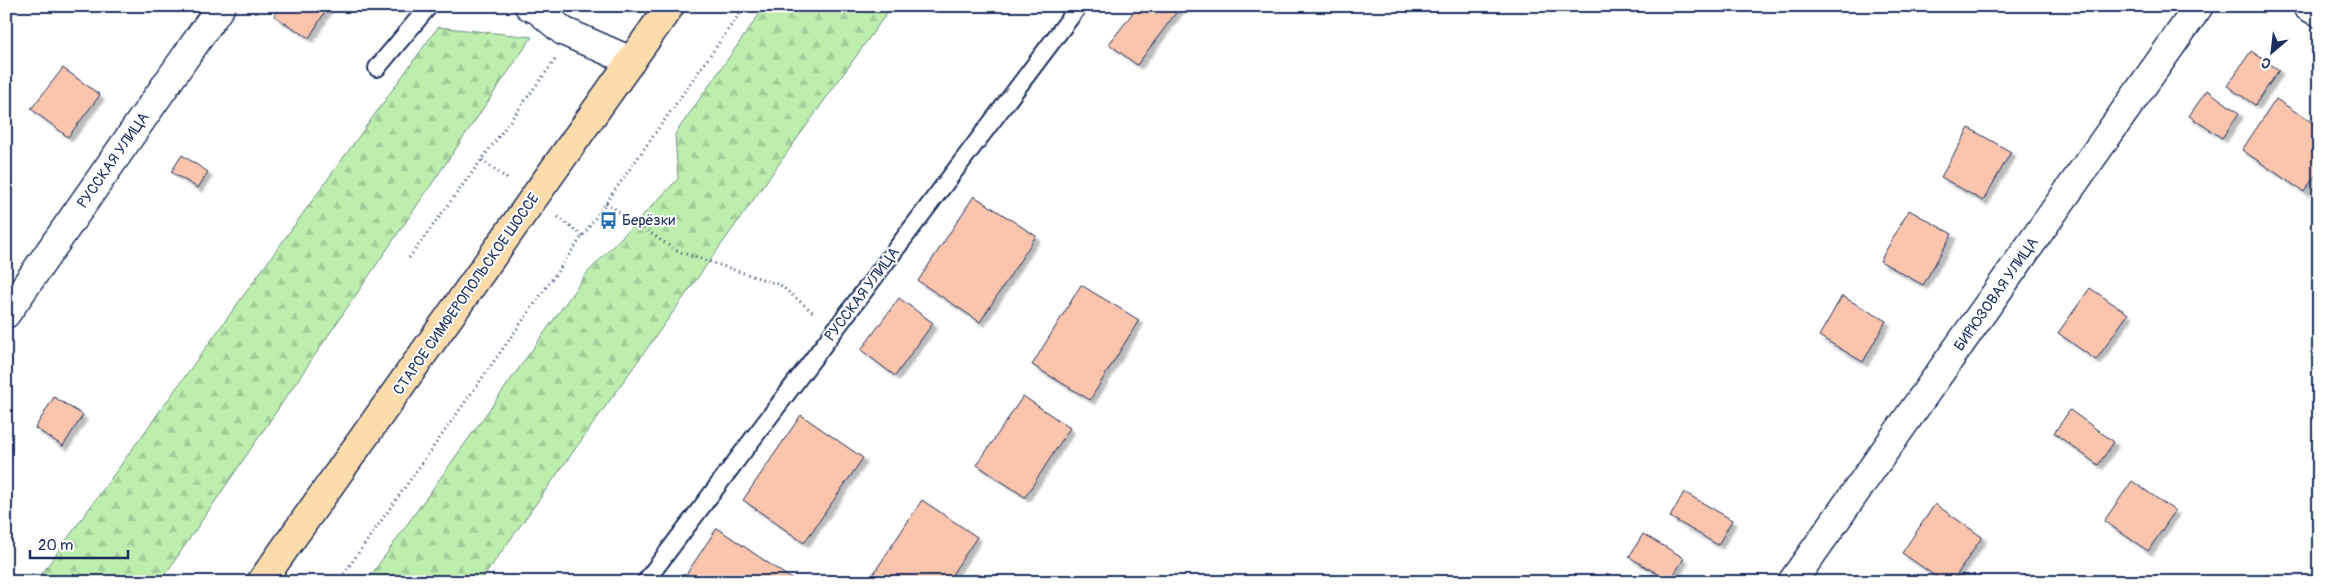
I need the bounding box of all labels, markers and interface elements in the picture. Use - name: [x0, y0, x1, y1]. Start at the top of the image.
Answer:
- north arrow: [2248, 28, 2298, 78]
- text: С: [2258, 53, 2274, 73]
- street label: РУССКАЯ УЛИЦА: [73, 108, 154, 212]
- street label: СТАРОЕ СИМФЕРОПОЛЬСКОЕ ШОССЕ: [389, 189, 544, 399]
- bus stop icon: Берёзки: [598, 210, 618, 230]
- place label: Берёзки: [622, 211, 676, 230]
- street label: БИРЮЗОВАЯ УЛИЦА: [1950, 234, 2043, 355]
- street label: РУССКАЯ УЛИЦА: [821, 243, 904, 345]
- scale bar: [30, 528, 128, 560]
- text: 20 m: [38, 536, 73, 555]

